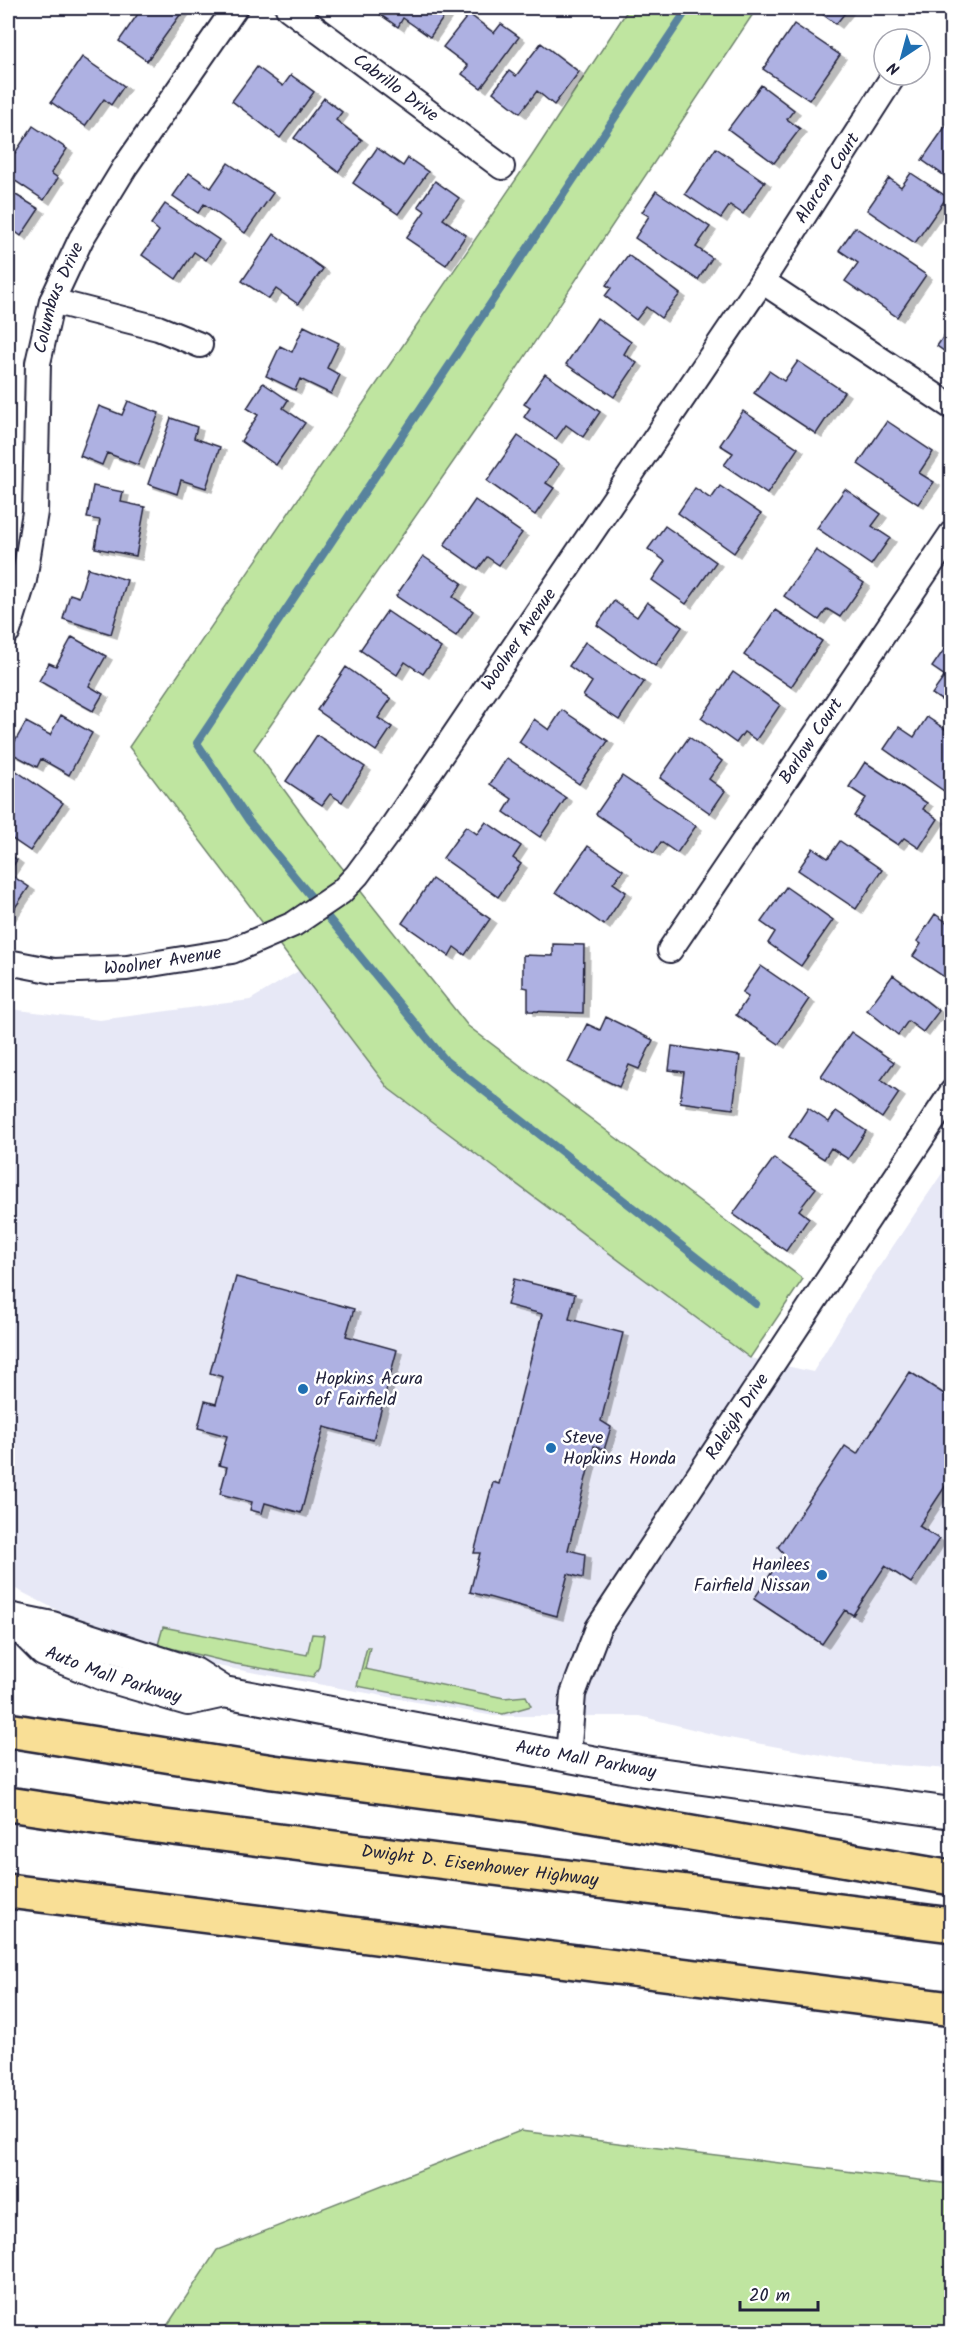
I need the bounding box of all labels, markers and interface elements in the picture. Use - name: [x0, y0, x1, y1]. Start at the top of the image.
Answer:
- north arrow: [872, 27, 932, 87]
- street label: Cabrillo Drive: [346, 46, 445, 130]
- text: N: [883, 55, 906, 81]
- street label: Alarcon Court: [788, 126, 868, 230]
- street label: Columbus Drive: [26, 237, 92, 356]
- street label: Woolner Avenue: [474, 582, 564, 697]
- street label: Barlow Court: [772, 692, 851, 790]
- street label: Woolner Avenue: [103, 938, 224, 983]
- place label: Hopkins Acura of Fairfield: [315, 1365, 423, 1415]
- street label: Raleigh Drive: [698, 1367, 777, 1466]
- marker: Hopkins Acura of Fairfield: [296, 1382, 310, 1396]
- place label: Steve Hopkins Honda: [563, 1424, 676, 1474]
- marker: Steve Hopkins Honda: [544, 1441, 558, 1455]
- place label: Hanlees Fairfield Nissan: [694, 1551, 810, 1601]
- marker: Hanlees Fairfield Nissan: [815, 1568, 829, 1582]
- street label: Auto Mall Parkway: [41, 1638, 185, 1712]
- street label: Auto Mall Parkway: [513, 1733, 659, 1787]
- street label: Dwight D. Eisenhower Highway: [360, 1837, 601, 1895]
- scale bar: [740, 2274, 818, 2312]
- text: 20 m: [749, 2282, 790, 2311]

